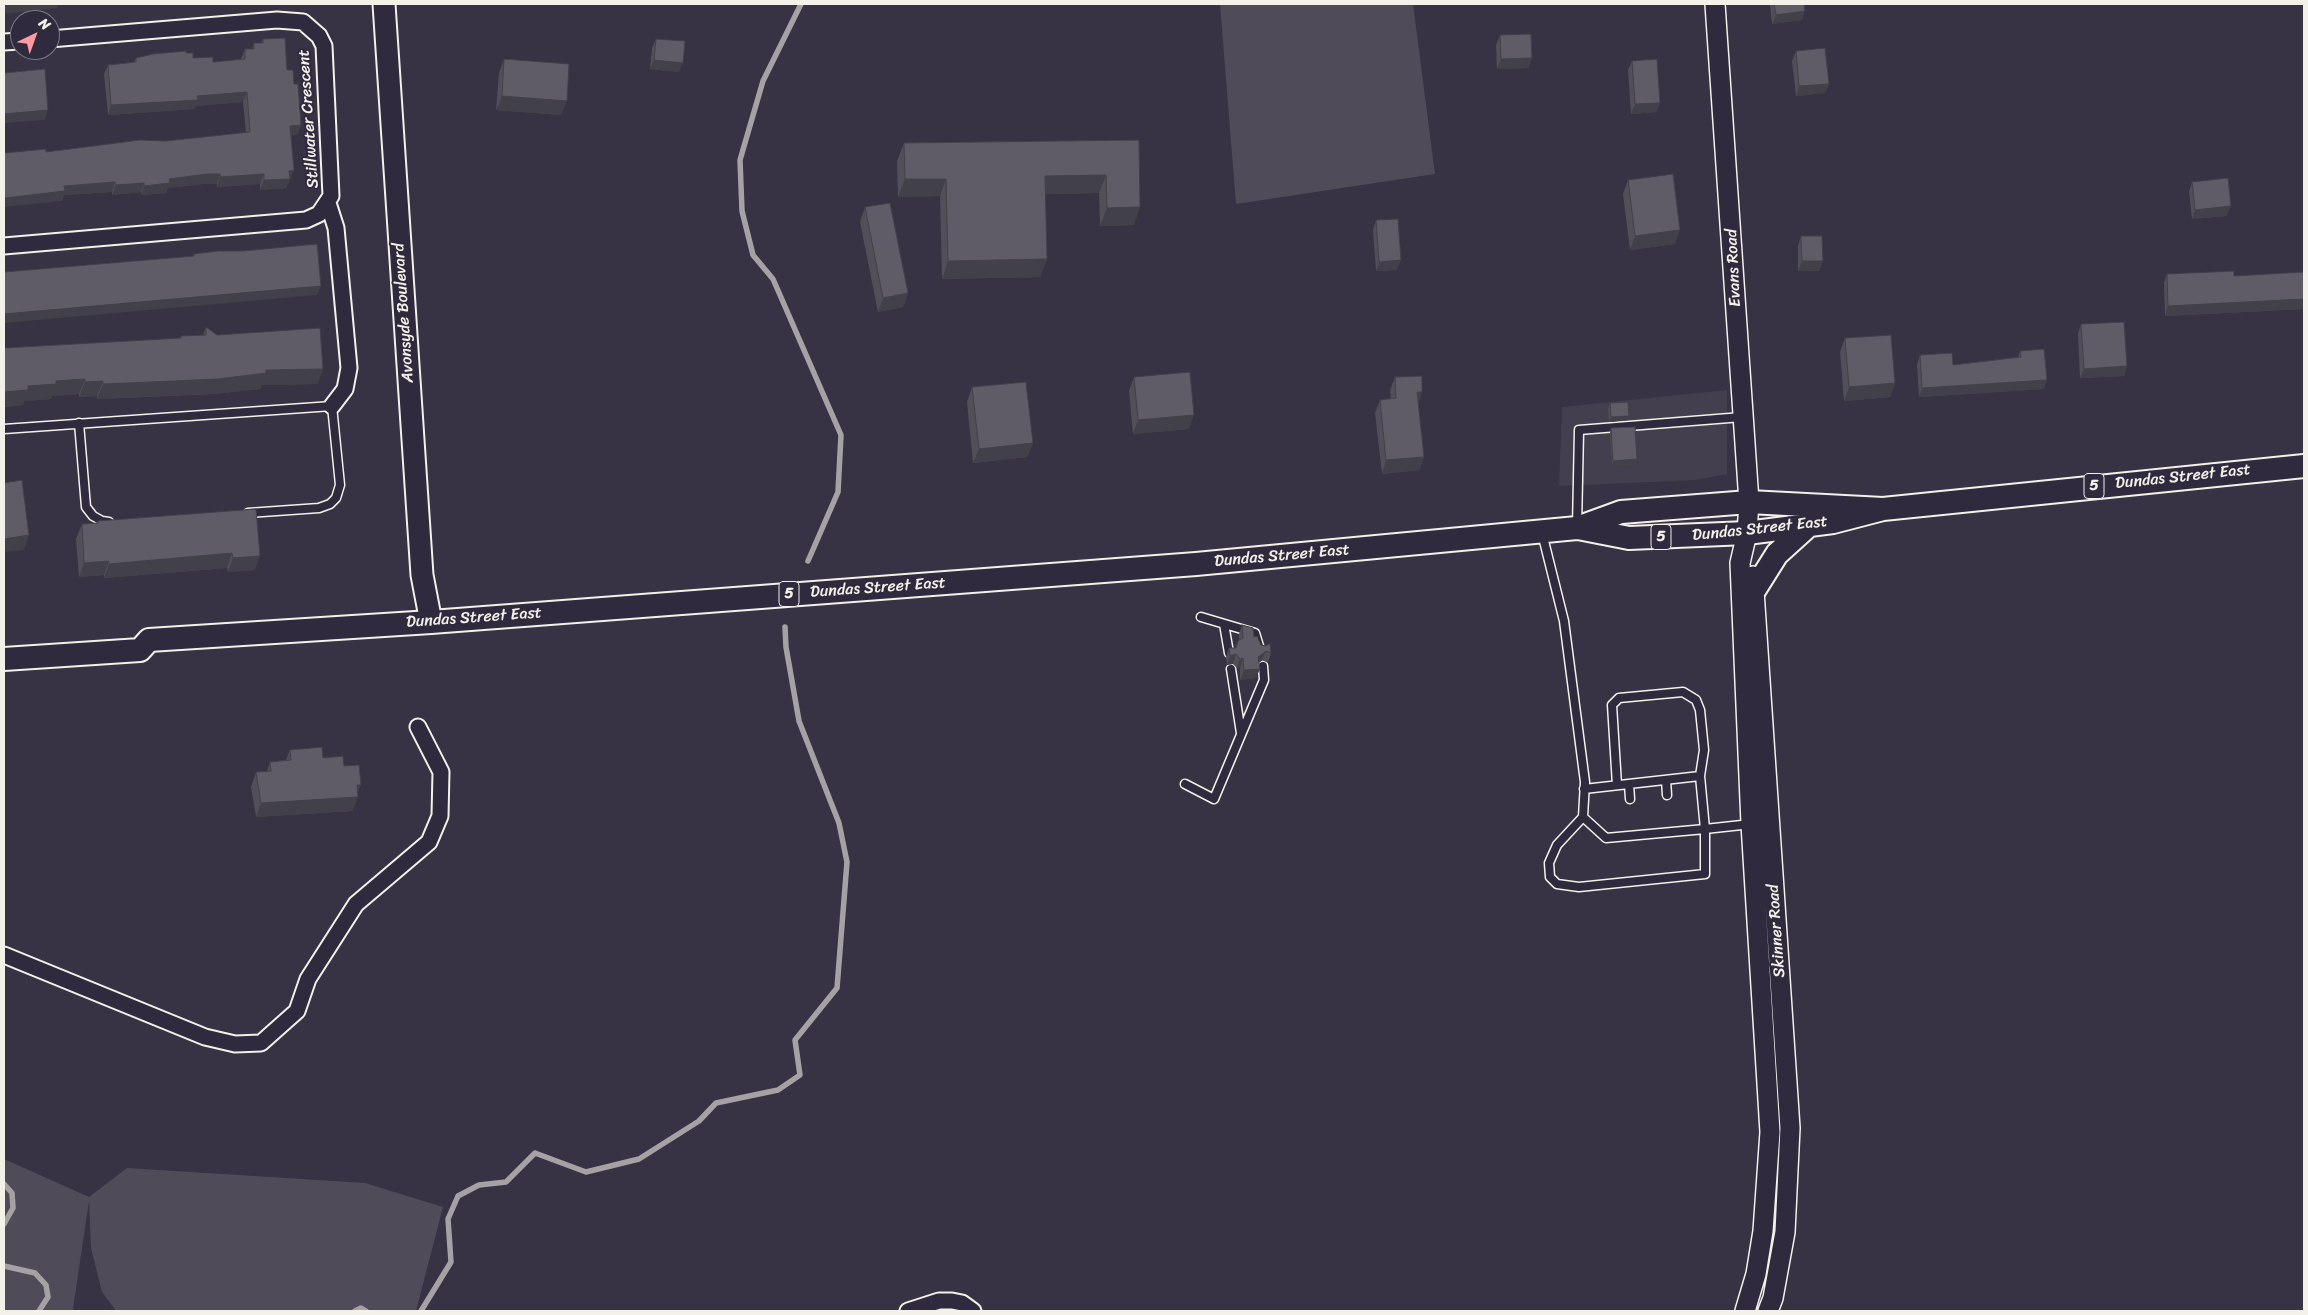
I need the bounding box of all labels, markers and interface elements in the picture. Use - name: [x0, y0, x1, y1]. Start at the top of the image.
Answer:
- north arrow: [10, 10, 60, 60]
- text: N: [33, 12, 57, 37]
- street label: Stillwater Crescent: [295, 49, 323, 189]
- street label: Evans Road: [1722, 229, 1746, 307]
- street label: Avonsyde Boulevard: [390, 243, 418, 383]
- street label: Dundas Street East: [2114, 460, 2252, 494]
- road number: 5: [2084, 474, 2104, 498]
- street label: Dundas Street East: [1691, 512, 1829, 546]
- road number: 5: [1651, 524, 1671, 550]
- street label: Dundas Street East: [1213, 541, 1351, 571]
- street label: Dundas Street East: [810, 574, 946, 602]
- road number: 5: [779, 582, 799, 606]
- street label: Dundas Street East: [406, 604, 542, 632]
- street label: Skinner Road: [1764, 884, 1790, 978]

